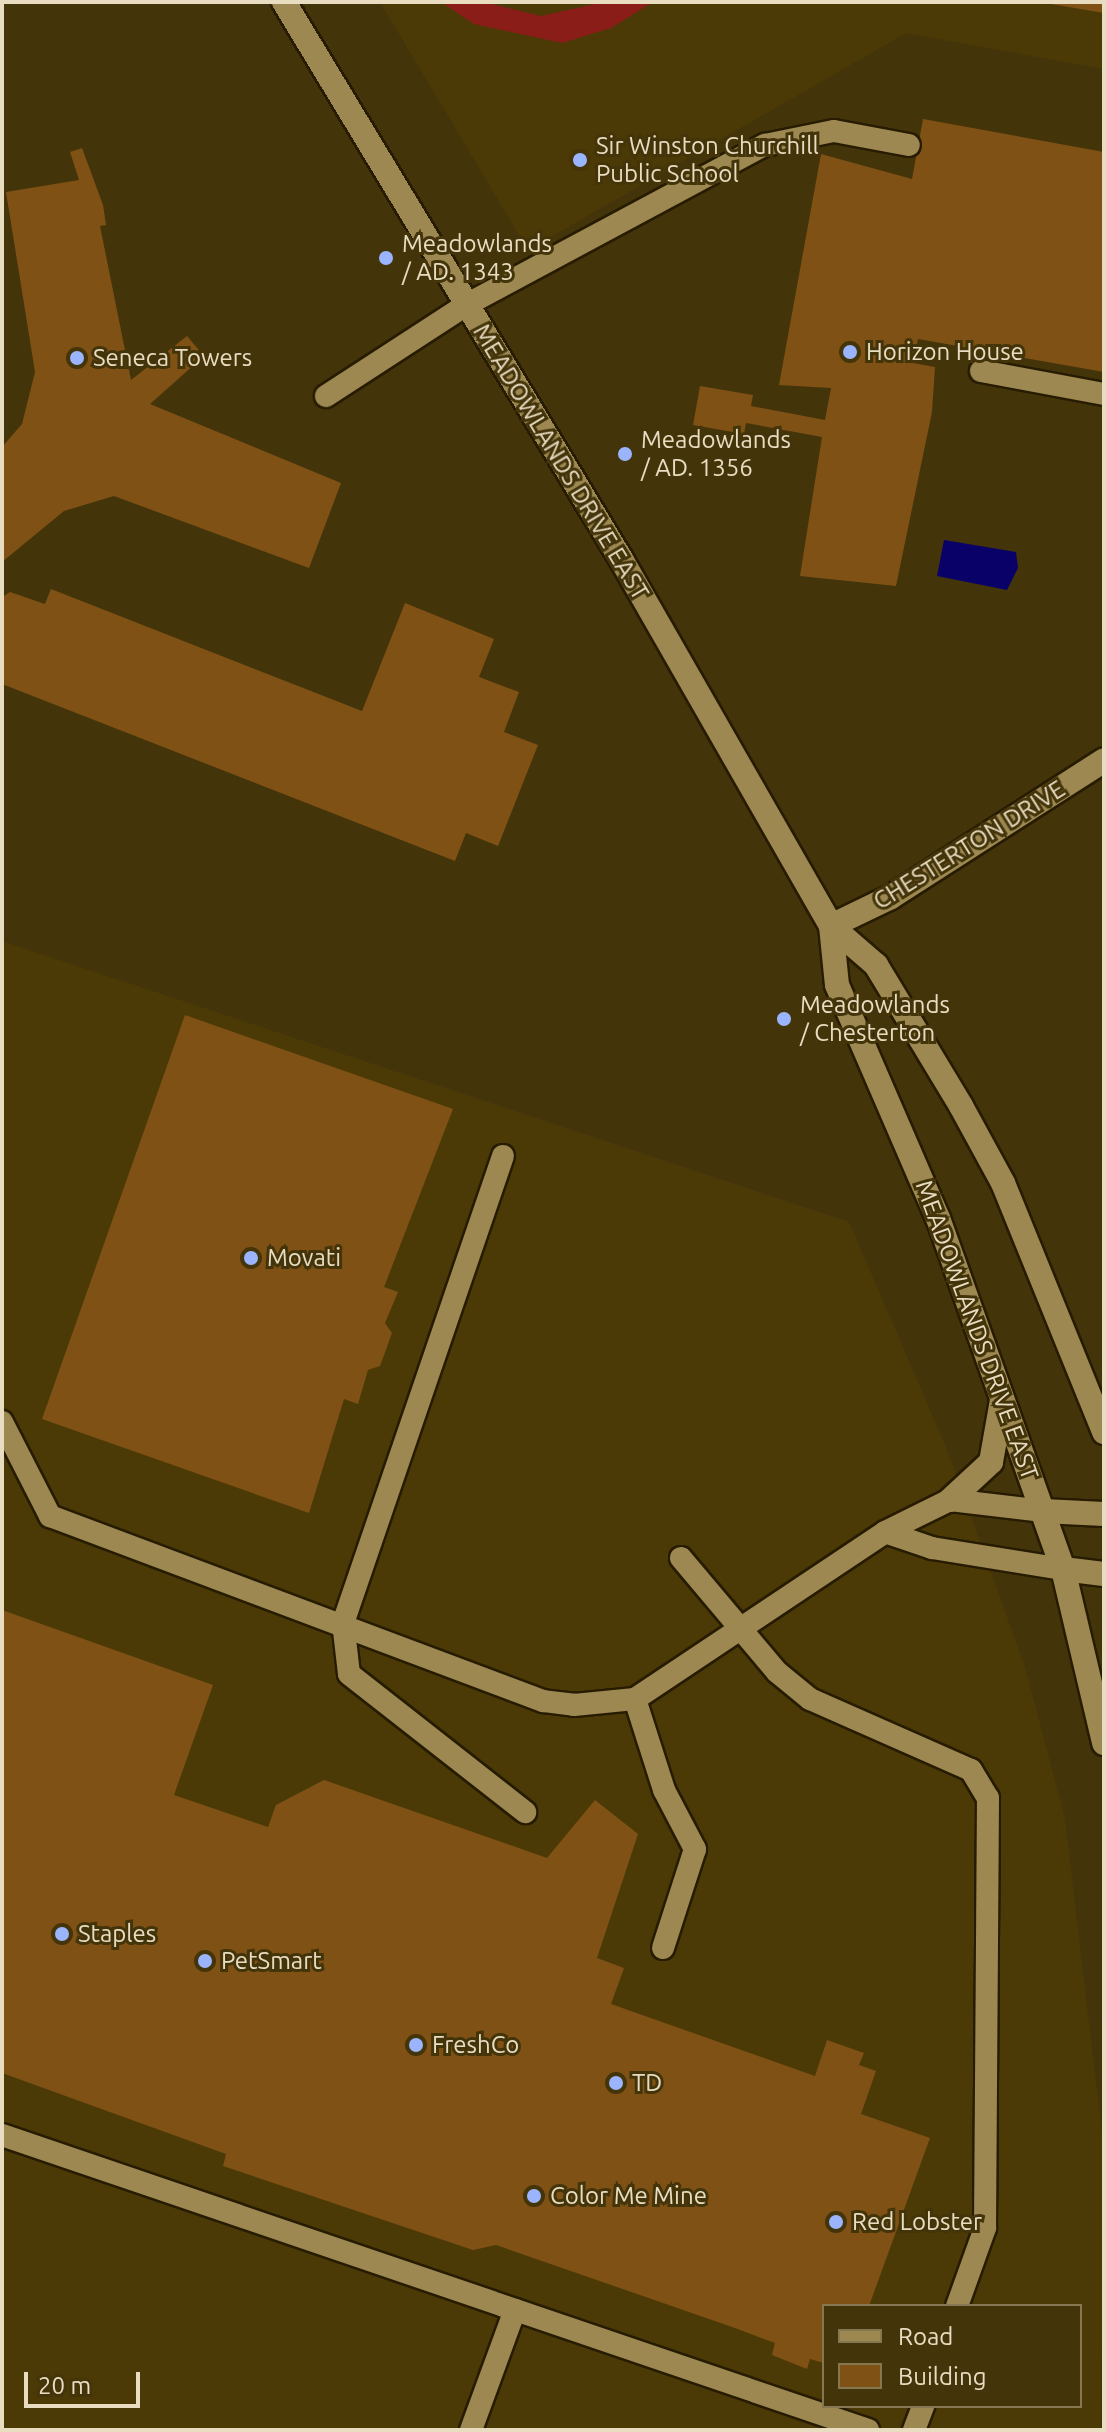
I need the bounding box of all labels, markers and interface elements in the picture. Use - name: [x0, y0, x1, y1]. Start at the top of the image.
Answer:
- place label: Sir Winston Churchill Public School: [596, 132, 819, 188]
- marker: Sir Winston Churchill Public School: [571, 151, 589, 169]
- place label: Meadowlands / AD. 1343: [402, 230, 552, 286]
- marker: Meadowlands / AD. 1343: [377, 249, 395, 267]
- street label: MEADOWLANDS DRIVE EAST: [467, 319, 655, 605]
- place label: Horizon House: [866, 338, 1024, 366]
- marker: Horizon House: [841, 343, 859, 361]
- place label: Seneca Towers: [93, 344, 252, 372]
- marker: Seneca Towers: [68, 349, 86, 367]
- place label: Meadowlands / AD. 1356: [641, 426, 791, 482]
- marker: Meadowlands / AD. 1356: [616, 445, 634, 463]
- street label: CHESTERTON DRIVE: [868, 774, 1070, 916]
- place label: Meadowlands / Chesterton: [800, 991, 950, 1047]
- marker: Meadowlands / Chesterton: [775, 1010, 793, 1028]
- street label: MEADOWLANDS DRIVE EAST: [909, 1176, 1045, 1484]
- place label: Movati: [267, 1244, 341, 1272]
- marker: Movati: [242, 1249, 260, 1267]
- place label: Staples: [78, 1920, 156, 1948]
- marker: Staples: [53, 1925, 71, 1943]
- place label: PetSmart: [221, 1947, 322, 1975]
- marker: PetSmart: [196, 1952, 214, 1970]
- place label: FreshCo: [432, 2031, 519, 2059]
- marker: FreshCo: [407, 2036, 425, 2054]
- place label: TD: [632, 2069, 662, 2097]
- marker: TD: [607, 2074, 625, 2092]
- place label: Color Me Mine: [550, 2182, 707, 2210]
- marker: Color Me Mine: [525, 2187, 543, 2205]
- place label: Red Lobster: [852, 2208, 982, 2236]
- marker: Red Lobster: [827, 2213, 845, 2231]
- legend: [822, 2304, 1082, 2408]
- text: Road: [898, 2323, 953, 2350]
- scale bar: [28, 2356, 144, 2406]
- text: Building: [898, 2363, 986, 2390]
- text: 20 m: [38, 2372, 91, 2399]

